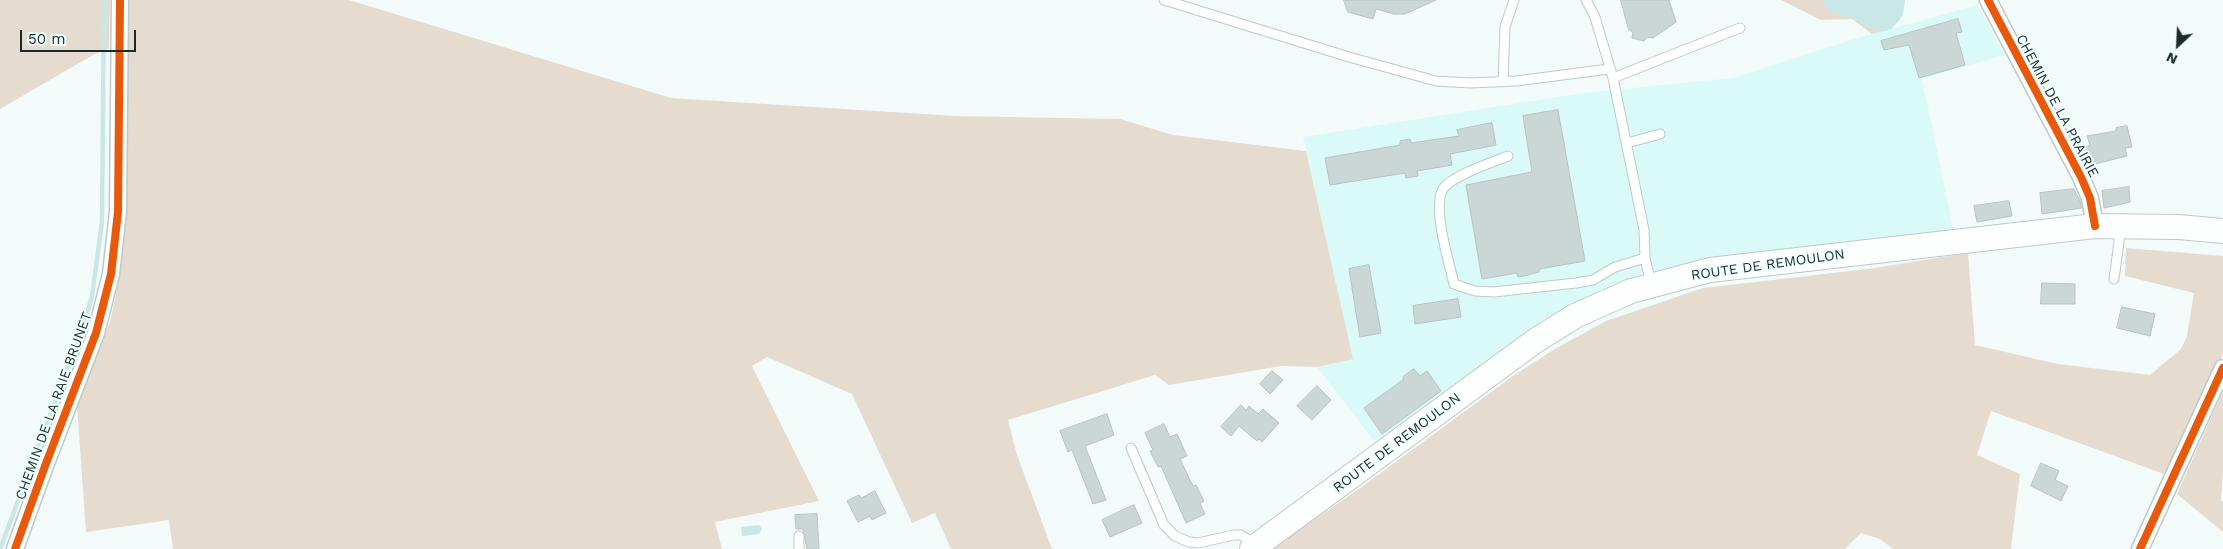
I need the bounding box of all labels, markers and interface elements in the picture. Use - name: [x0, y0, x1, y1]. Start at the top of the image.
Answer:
- scale bar: [22, 20, 139, 52]
- north arrow: [2153, 20, 2203, 70]
- text: 50 m: [28, 30, 65, 48]
- street label: CHEMIN DE LA PRAIRIE: [2012, 32, 2102, 180]
- text: N: [2164, 49, 2180, 68]
- street label: ROUTE DE REMOULON: [1690, 246, 1846, 284]
- street label: CHEMIN DE LA RAIE BRUNET: [12, 310, 96, 502]
- street label: ROUTE DE REMOULON: [1330, 390, 1464, 496]

